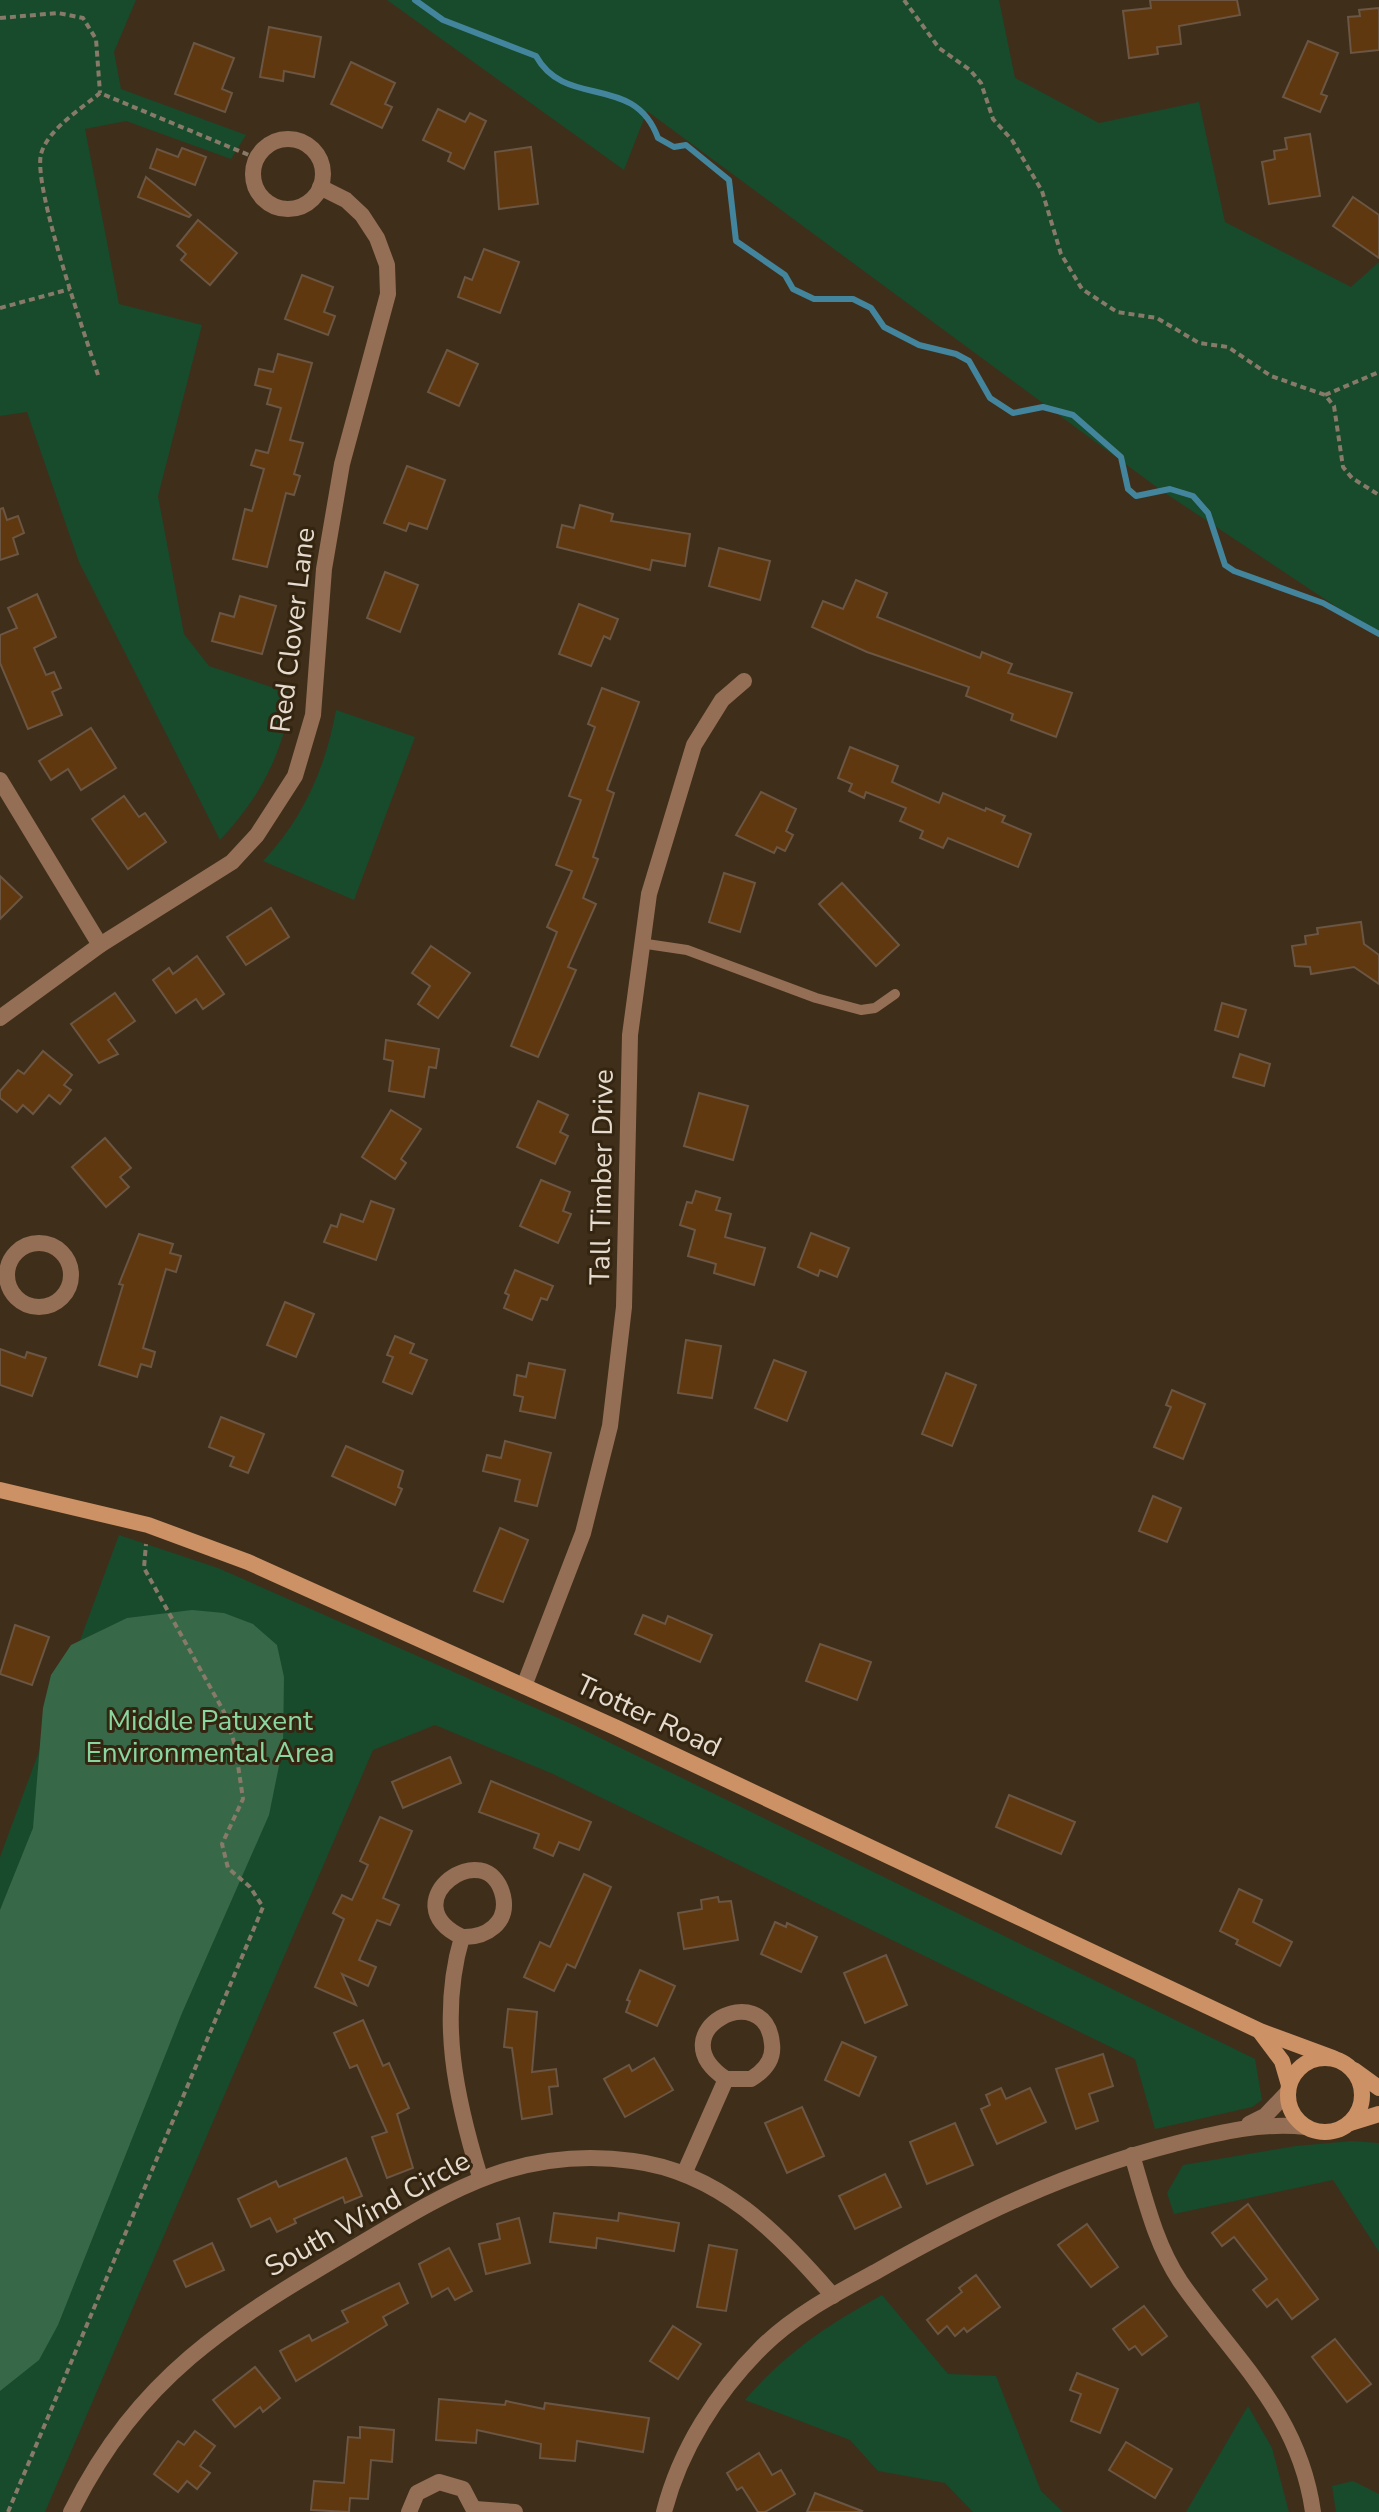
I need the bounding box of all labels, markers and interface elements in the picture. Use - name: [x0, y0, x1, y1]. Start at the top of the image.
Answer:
- street label: Red Clover Lane: [262, 525, 324, 735]
- street label: Tall Timber Drive: [581, 1069, 623, 1285]
- street label: Trotter Road: [570, 1666, 727, 1766]
- park label: Middle Patuxent Environmental Area: [85, 1702, 335, 1772]
- street label: South Wind Circle: [258, 2142, 477, 2286]

